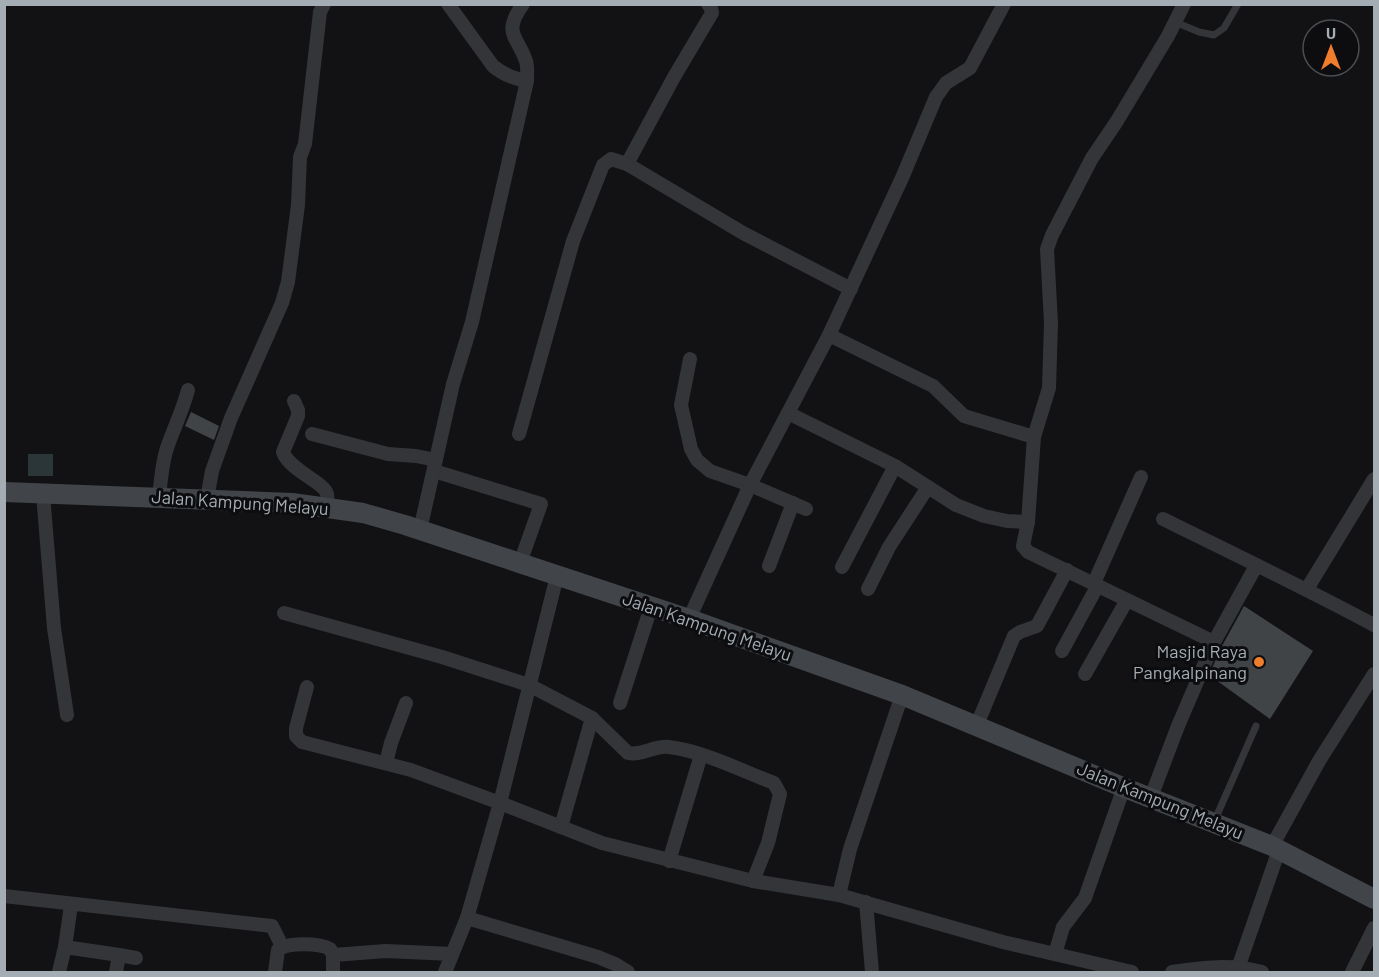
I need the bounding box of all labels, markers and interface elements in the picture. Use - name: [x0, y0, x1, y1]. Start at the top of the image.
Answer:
- north arrow: [1301, 18, 1361, 78]
- text: U: [1326, 23, 1336, 42]
- street label: Jalan Kampung Melayu: [151, 485, 329, 519]
- street label: Jalan Kampung Melayu: [620, 587, 795, 665]
- place label: Masjid Raya Pangkalpinang: [1133, 640, 1247, 683]
- marker: Masjid Raya Pangkalpinang: [1252, 655, 1266, 669]
- street label: Jalan Kampung Melayu: [1074, 757, 1247, 844]

